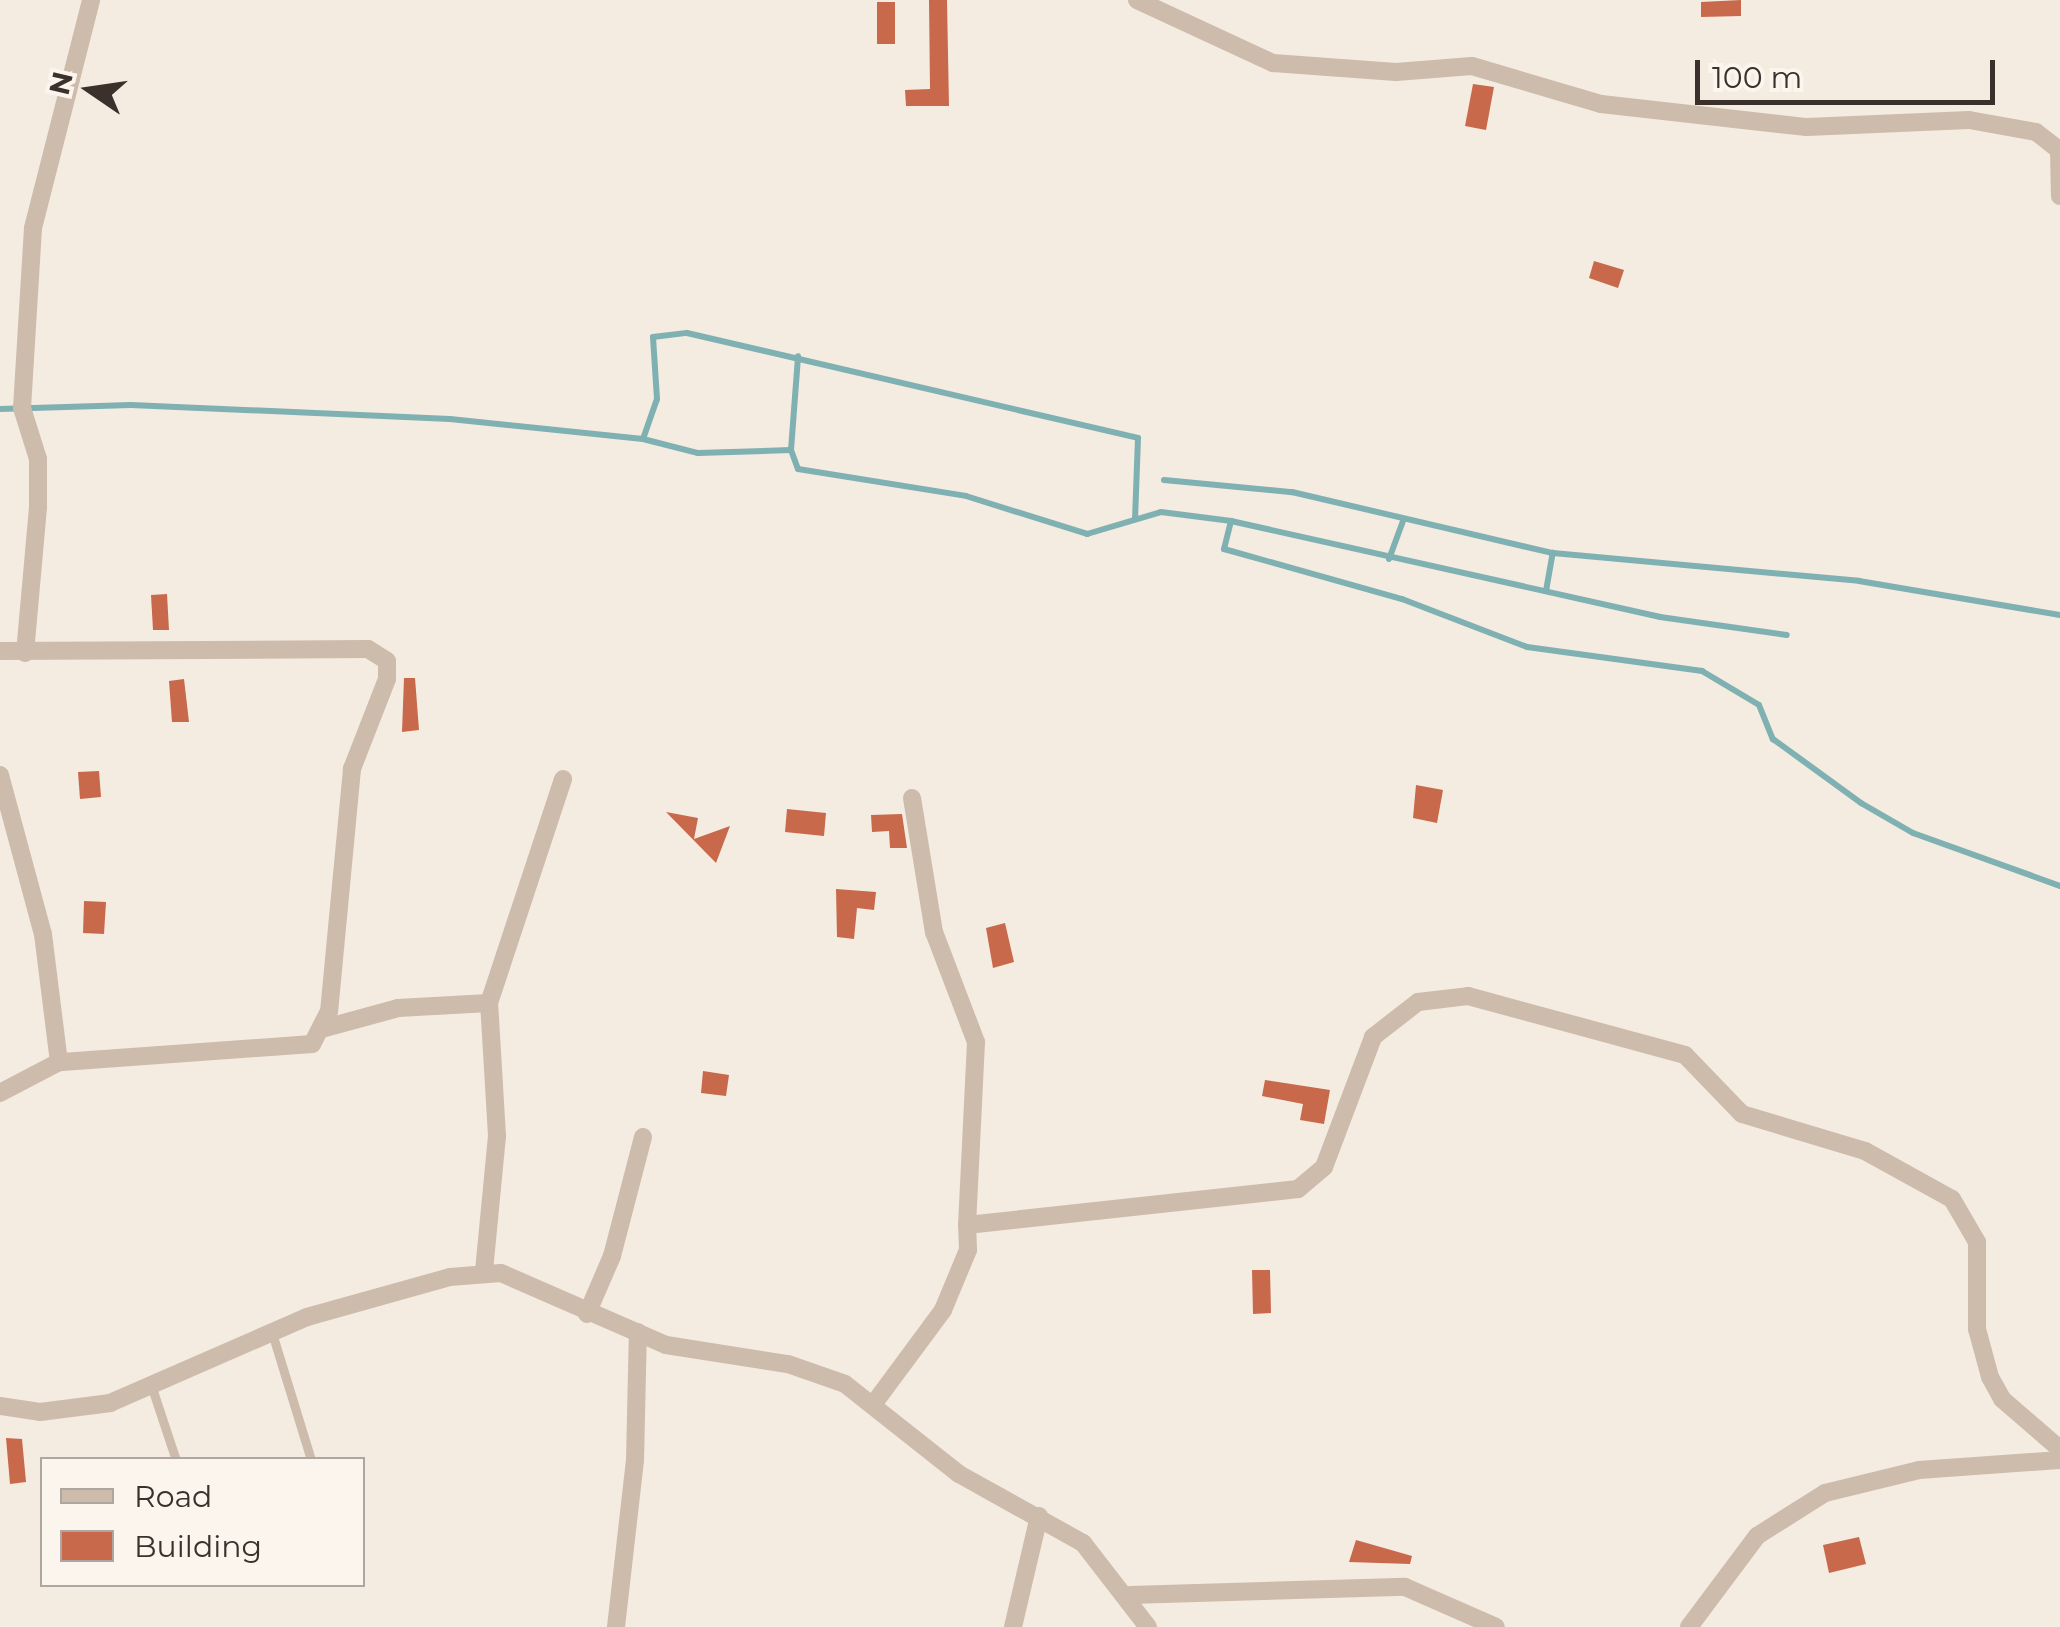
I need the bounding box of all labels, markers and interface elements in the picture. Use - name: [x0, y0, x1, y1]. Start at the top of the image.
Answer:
- north arrow: [40, 40, 140, 140]
- scale bar: [1700, 40, 2000, 102]
- text: 100 m: [1712, 59, 1802, 96]
- text: N: [42, 68, 80, 98]
- legend: [40, 1457, 365, 1587]
- text: Road: [134, 1478, 212, 1515]
- text: Building: [134, 1528, 262, 1565]

